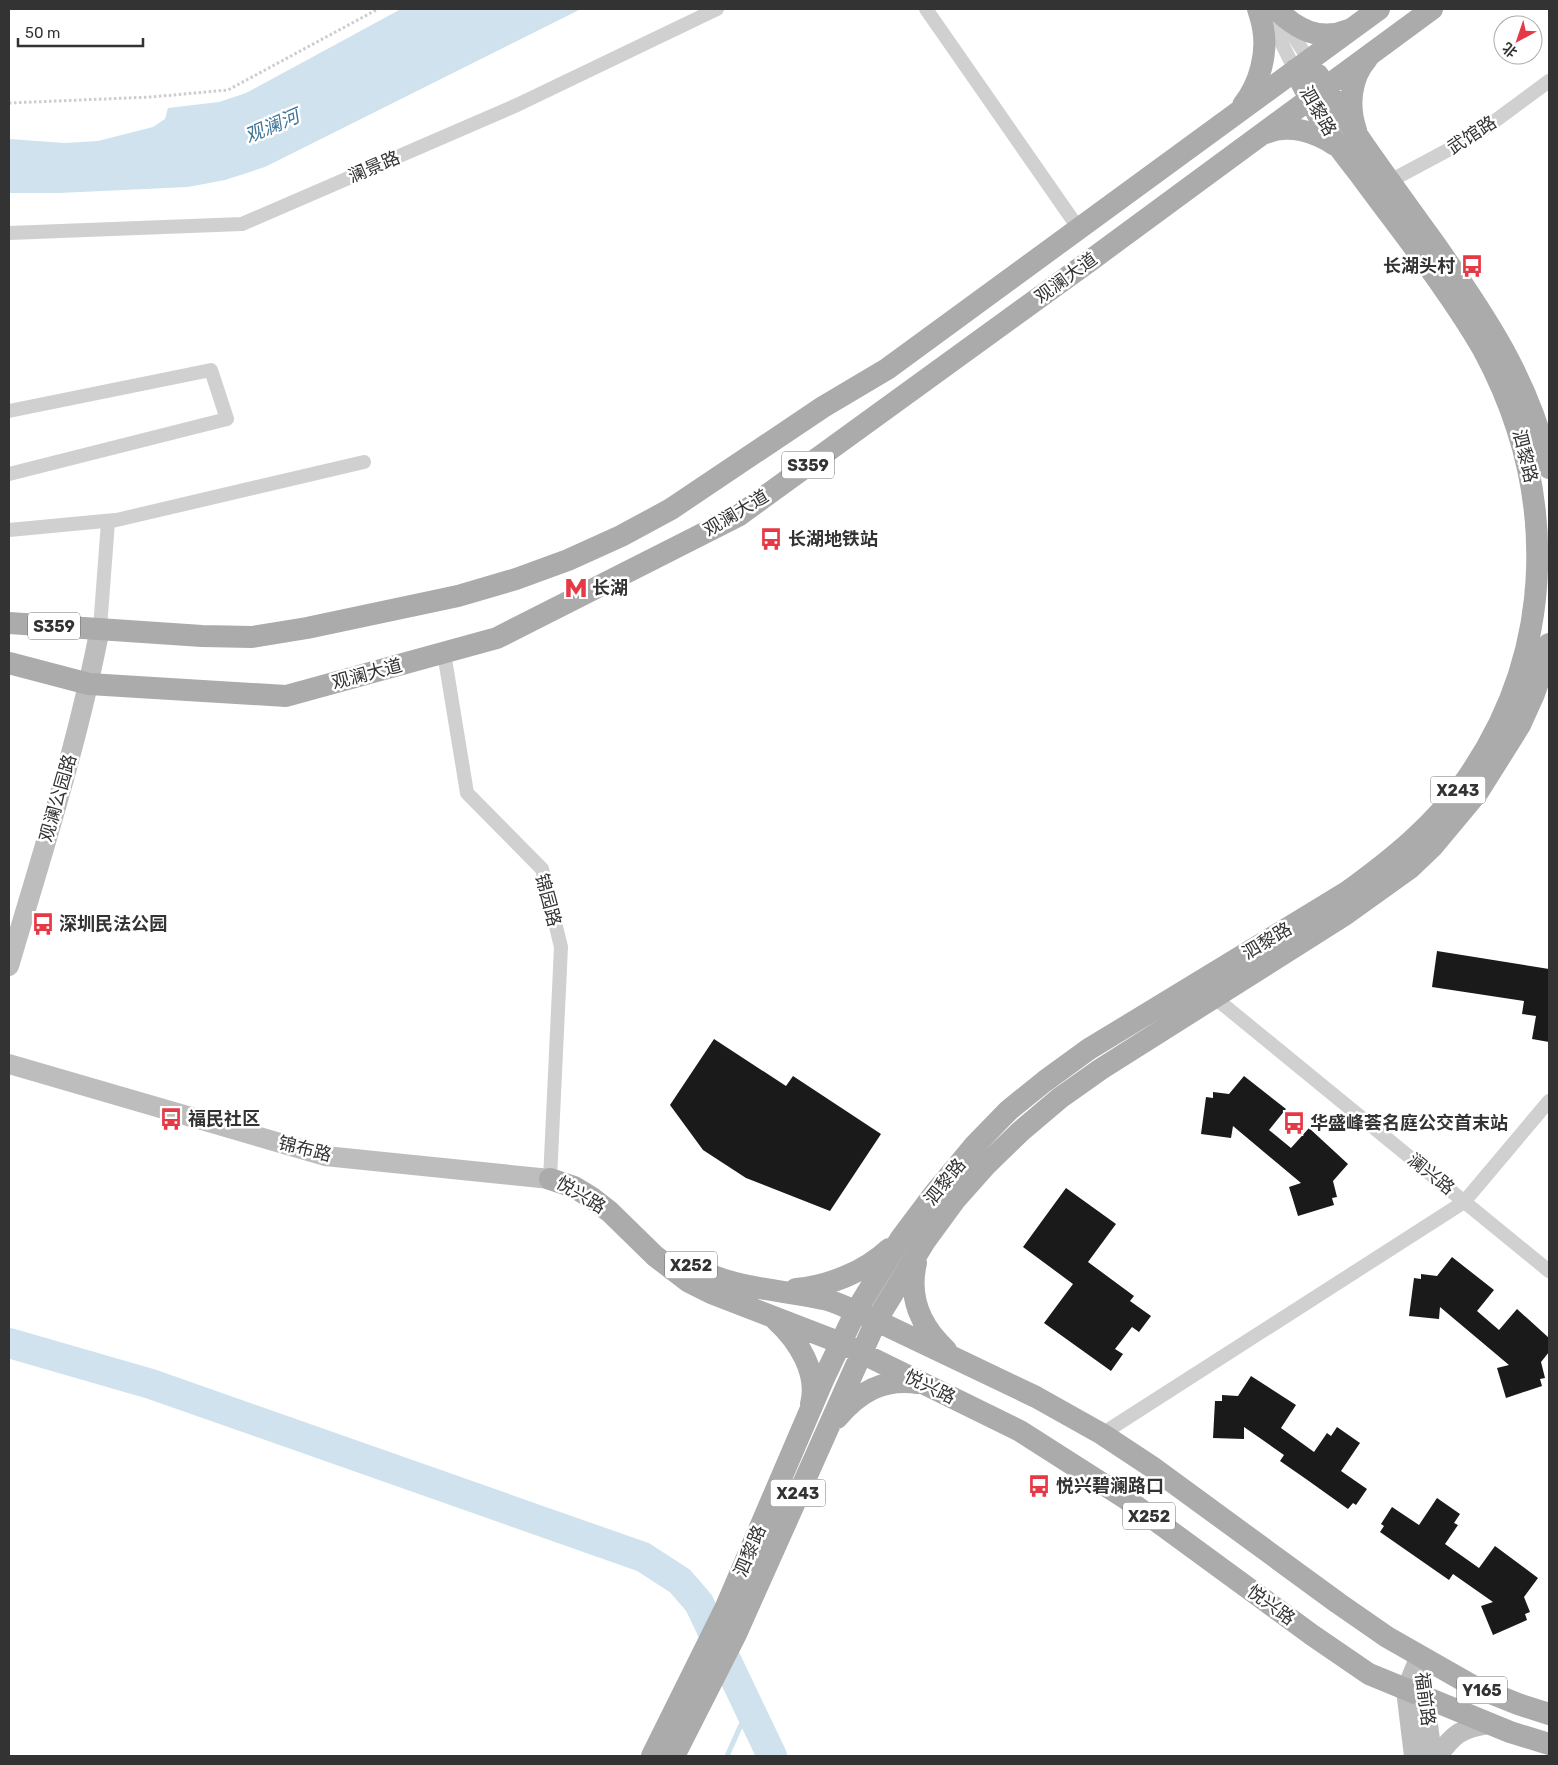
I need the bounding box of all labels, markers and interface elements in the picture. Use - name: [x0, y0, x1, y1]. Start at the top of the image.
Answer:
- scale bar: [18, 15, 142, 47]
- north arrow: [1493, 15, 1543, 65]
- text: 50 m: [25, 24, 60, 42]
- text: 北: [1499, 39, 1521, 61]
- street label: 泗黎路: [1295, 82, 1341, 140]
- water label: 观澜河: [241, 103, 306, 148]
- street label: 武馆路: [1443, 111, 1501, 159]
- street label: 澜景路: [345, 146, 403, 188]
- street label: 观澜大道: [1030, 248, 1102, 308]
- bus stop icon: 长湖头村: [1459, 253, 1485, 279]
- place label: 长湖头村: [1383, 255, 1455, 277]
- street label: 泗黎路: [1508, 427, 1542, 485]
- road number: S359: [782, 452, 834, 478]
- street label: 观澜大道: [699, 485, 773, 541]
- bus stop icon: 长湖地铁站: [758, 526, 784, 552]
- place label: 长湖地铁站: [788, 528, 878, 550]
- metro station icon: 长湖: [563, 575, 589, 601]
- place label: 长湖: [592, 577, 628, 599]
- road number: S359: [28, 612, 80, 640]
- street label: 观澜大道: [329, 654, 405, 694]
- street label: 观澜公园路: [35, 752, 81, 844]
- road number: X243: [1430, 776, 1486, 804]
- street label: 锦园路: [530, 871, 566, 929]
- bus stop icon: 深圳民法公园: [30, 911, 56, 937]
- place label: 深圳民法公园: [59, 913, 167, 935]
- street label: 泗黎路: [1238, 918, 1296, 964]
- bus stop icon: 福民社区: [158, 1106, 184, 1132]
- place label: 福民社区: [188, 1108, 260, 1130]
- bus stop icon: 华盛峰荟名庭公交首末站: [1281, 1110, 1307, 1136]
- place label: 华盛峰荟名庭公交首末站: [1310, 1112, 1508, 1134]
- street label: 锦布路: [276, 1132, 334, 1166]
- street label: 澜兴路: [1403, 1148, 1459, 1200]
- street label: 泗黎路: [919, 1154, 971, 1210]
- street label: 悦兴路: [552, 1172, 610, 1218]
- road number: X252: [665, 1252, 717, 1278]
- street label: 悦兴路: [901, 1365, 959, 1409]
- bus stop icon: 悦兴碧澜路口: [1026, 1473, 1052, 1499]
- place label: 悦兴碧澜路口: [1056, 1475, 1164, 1497]
- road number: X243: [770, 1480, 826, 1506]
- road number: X252: [1123, 1502, 1175, 1530]
- street label: 泗黎路: [729, 1522, 771, 1580]
- street label: 悦兴路: [1243, 1580, 1299, 1630]
- street label: 福前路: [1411, 1671, 1439, 1727]
- road number: Y165: [1457, 1676, 1507, 1704]

